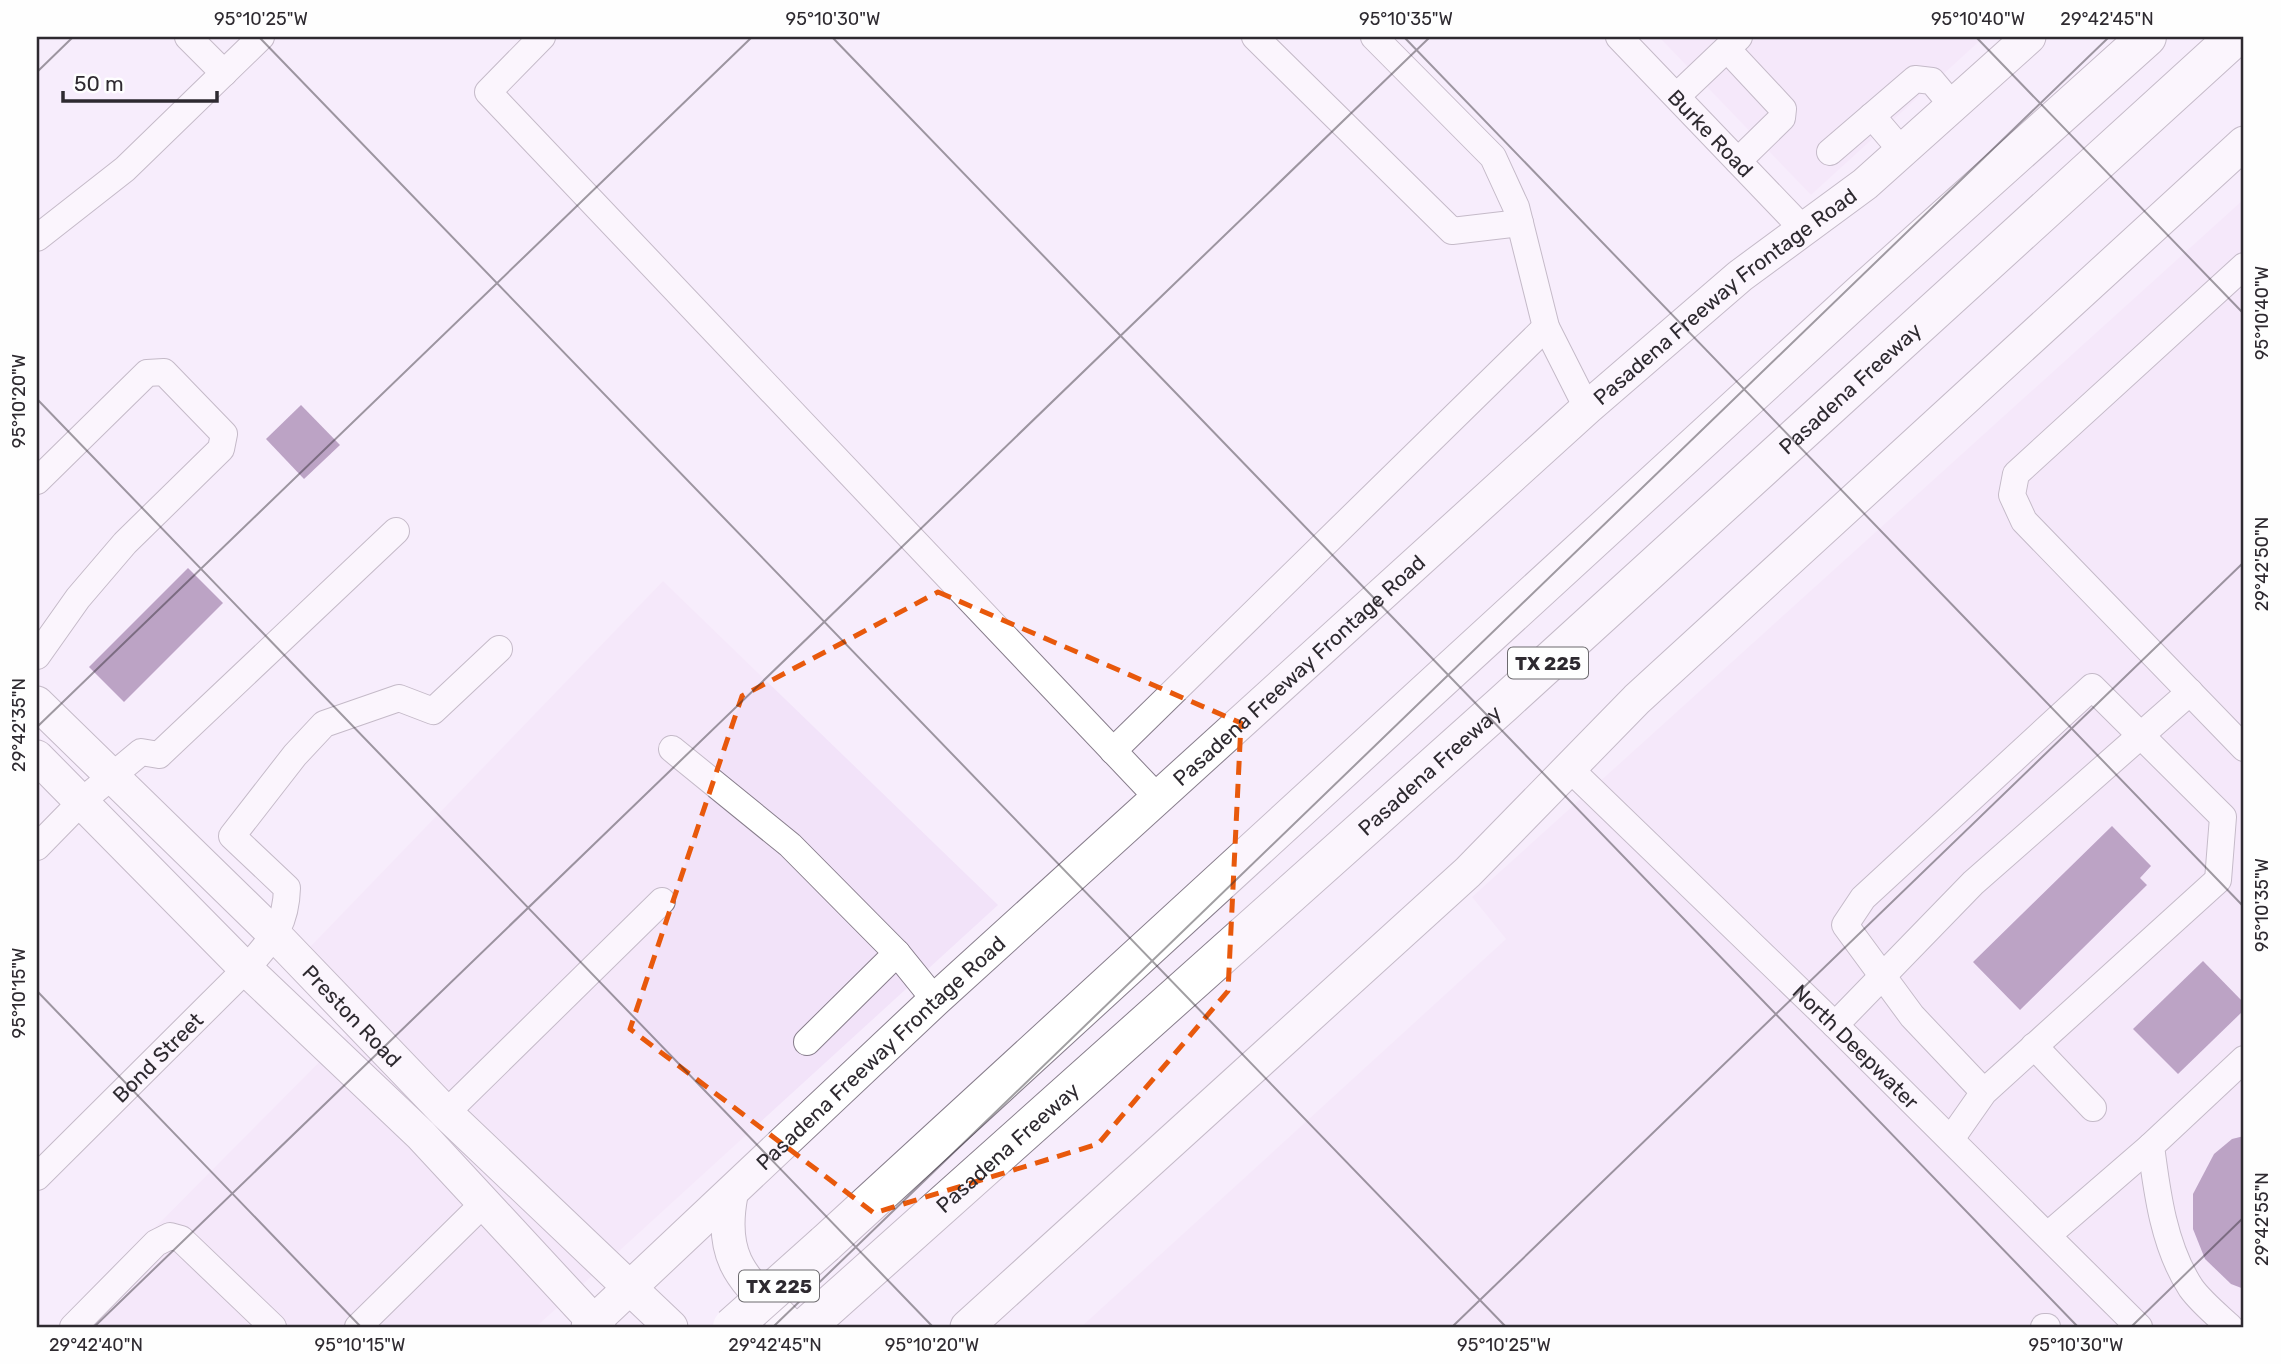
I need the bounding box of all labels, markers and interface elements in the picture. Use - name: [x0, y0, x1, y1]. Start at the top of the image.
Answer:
- text: 95°10'25"W: [214, 8, 308, 30]
- text: 95°10'30"W: [786, 8, 880, 30]
- text: 95°10'35"W: [1359, 8, 1453, 30]
- text: 95°10'40"W: [1931, 8, 2025, 30]
- text: 29°42'45"N: [2060, 8, 2154, 30]
- scale bar: [63, 60, 217, 104]
- text: 50 m: [74, 71, 124, 96]
- street label: Burke Road: [1663, 84, 1759, 182]
- street label: Pasadena Freeway Frontage Road: [1587, 183, 1861, 411]
- text: 95°10'40"W: [2251, 266, 2273, 360]
- street label: Pasadena Freeway: [1773, 319, 1927, 461]
- text: 95°10'20"W: [8, 354, 30, 448]
- text: 29°42'50"N: [2251, 517, 2273, 611]
- street label: Pasadena Freeway Frontage Road: [1166, 550, 1430, 790]
- road number: TX 225: [1508, 648, 1588, 678]
- text: 29°42'35"N: [8, 678, 30, 772]
- street label: Pasadena Freeway: [1352, 699, 1506, 841]
- text: 95°10'35"W: [2251, 858, 2273, 952]
- street label: Pasadena Freeway Frontage Road: [751, 932, 1011, 1176]
- text: 95°10'15"W: [8, 948, 30, 1038]
- street label: Preston Road: [298, 959, 407, 1072]
- street label: North Deepwater: [1788, 979, 1924, 1114]
- street label: Bond Street: [107, 1007, 208, 1107]
- street label: Pasadena Freeway: [929, 1076, 1083, 1218]
- text: 29°42'55"N: [2251, 1172, 2273, 1266]
- road number: TX 225: [739, 1270, 819, 1302]
- text: 29°42'40"N: [49, 1334, 143, 1356]
- text: 95°10'15"W: [315, 1334, 405, 1356]
- text: 29°42'45"N: [728, 1334, 822, 1356]
- text: 95°10'20"W: [885, 1334, 979, 1356]
- text: 95°10'25"W: [1457, 1334, 1551, 1356]
- text: 95°10'30"W: [2029, 1334, 2123, 1356]

